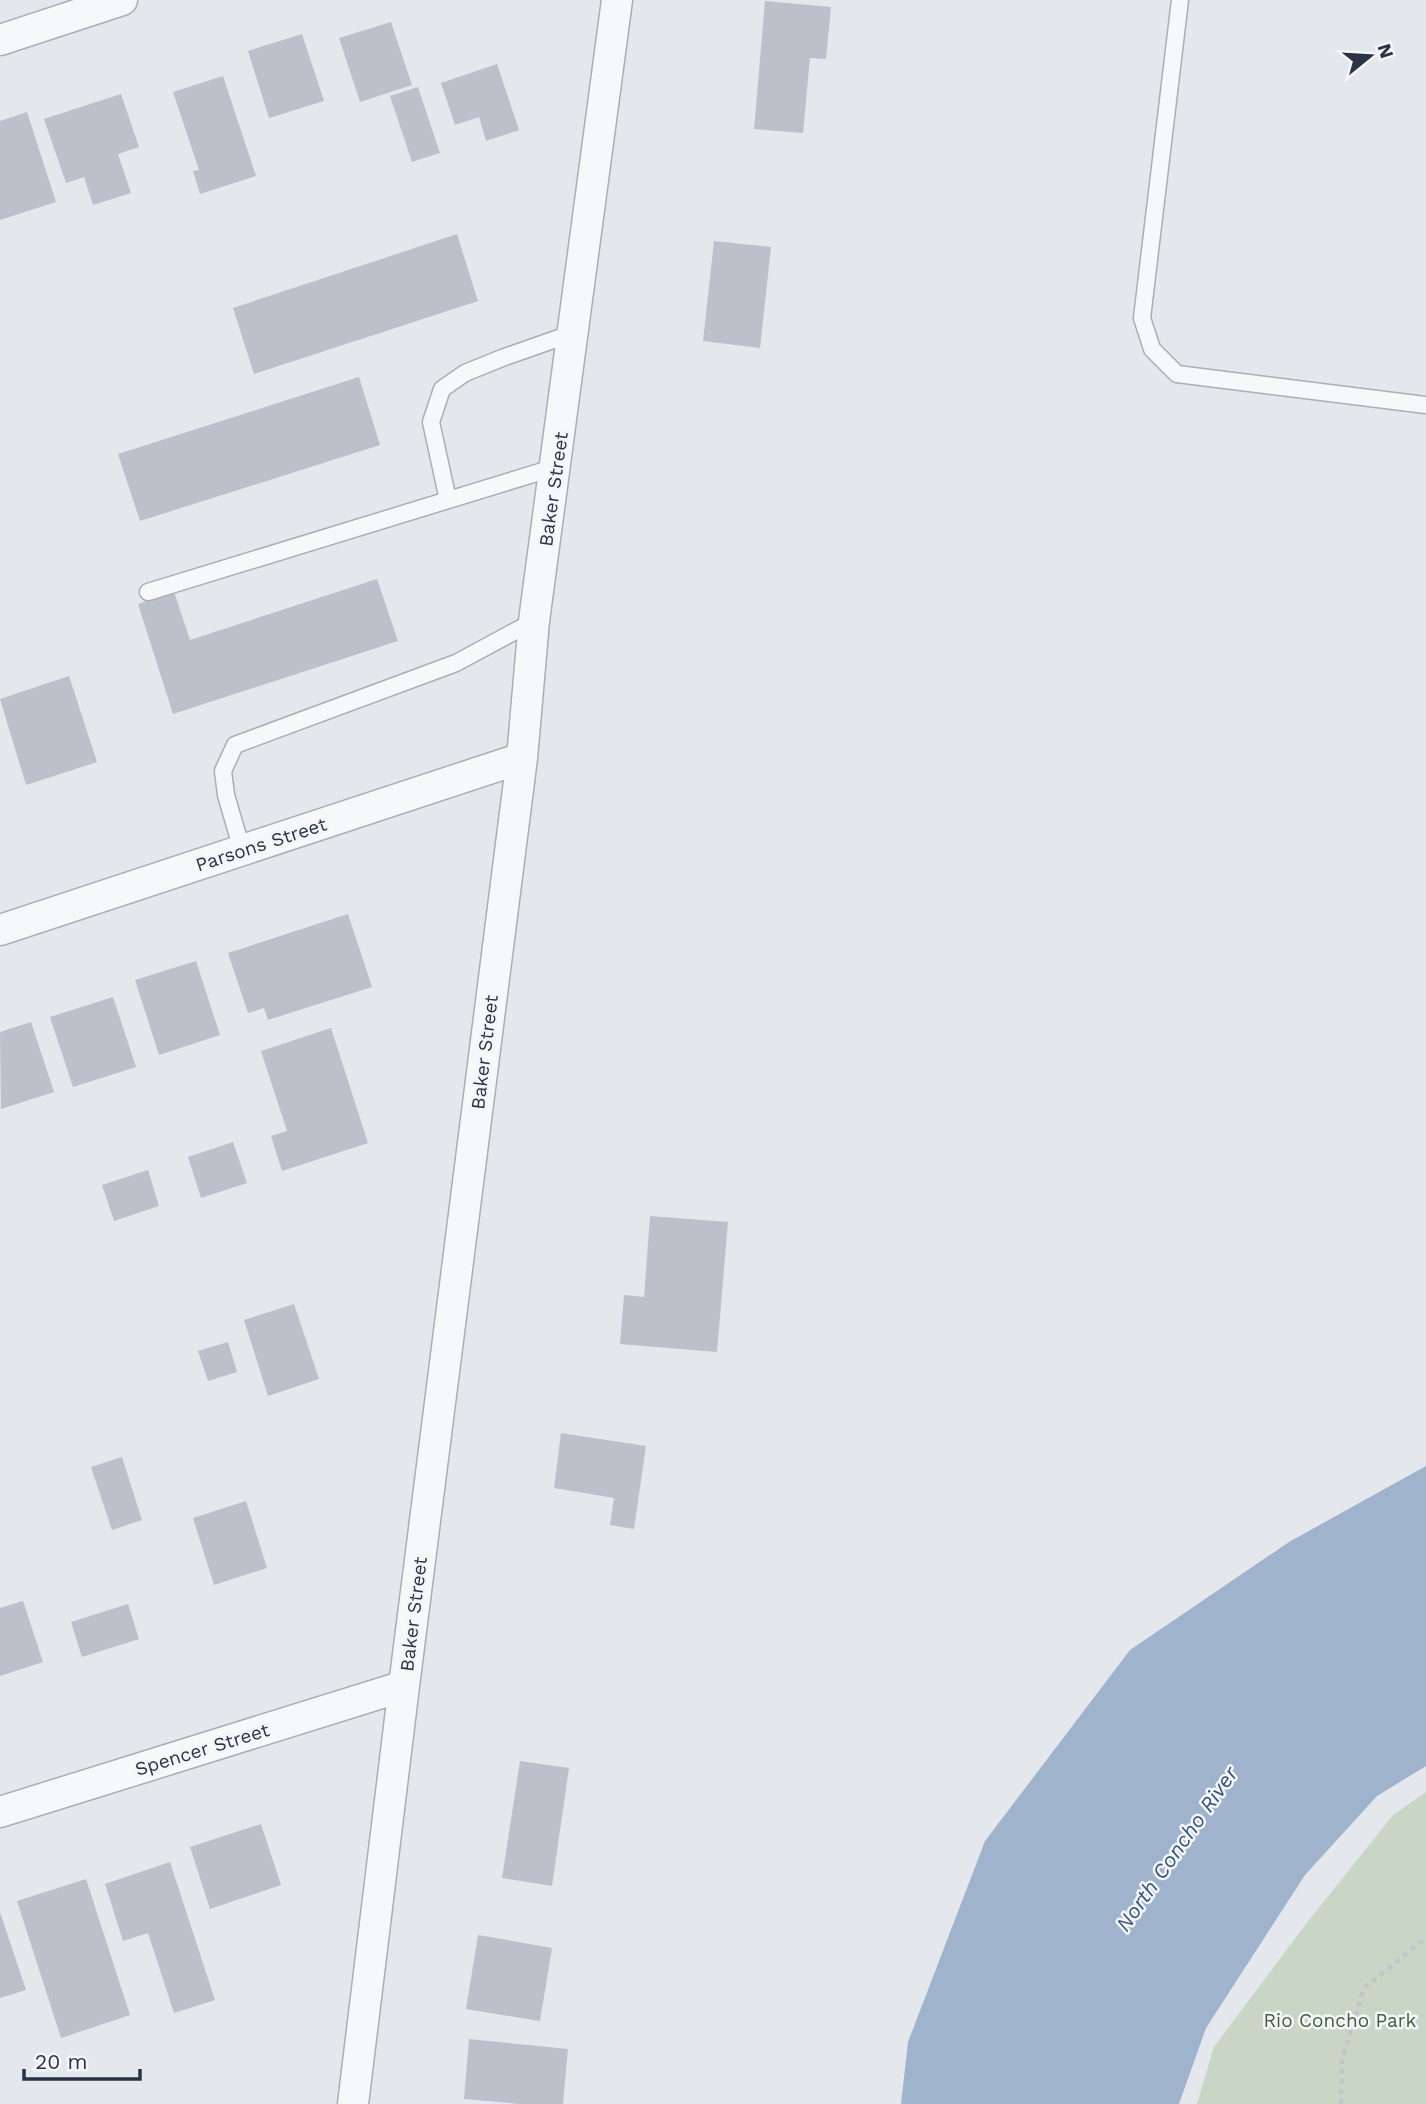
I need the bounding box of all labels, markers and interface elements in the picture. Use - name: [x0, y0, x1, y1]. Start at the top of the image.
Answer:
- north arrow: [1335, 21, 1405, 91]
- text: N: [1373, 41, 1399, 61]
- street label: Baker Street: [534, 430, 573, 548]
- street label: Parsons Street: [193, 812, 330, 877]
- street label: Baker Street: [466, 993, 503, 1111]
- street label: Baker Street: [395, 1555, 432, 1673]
- street label: Spencer Street: [132, 1718, 272, 1781]
- water label: North Concho River: [1110, 1761, 1243, 1936]
- park label: Rio Concho Park: [1264, 2009, 1417, 2032]
- scale bar: [24, 2038, 140, 2082]
- text: 20 m: [35, 2049, 87, 2074]

